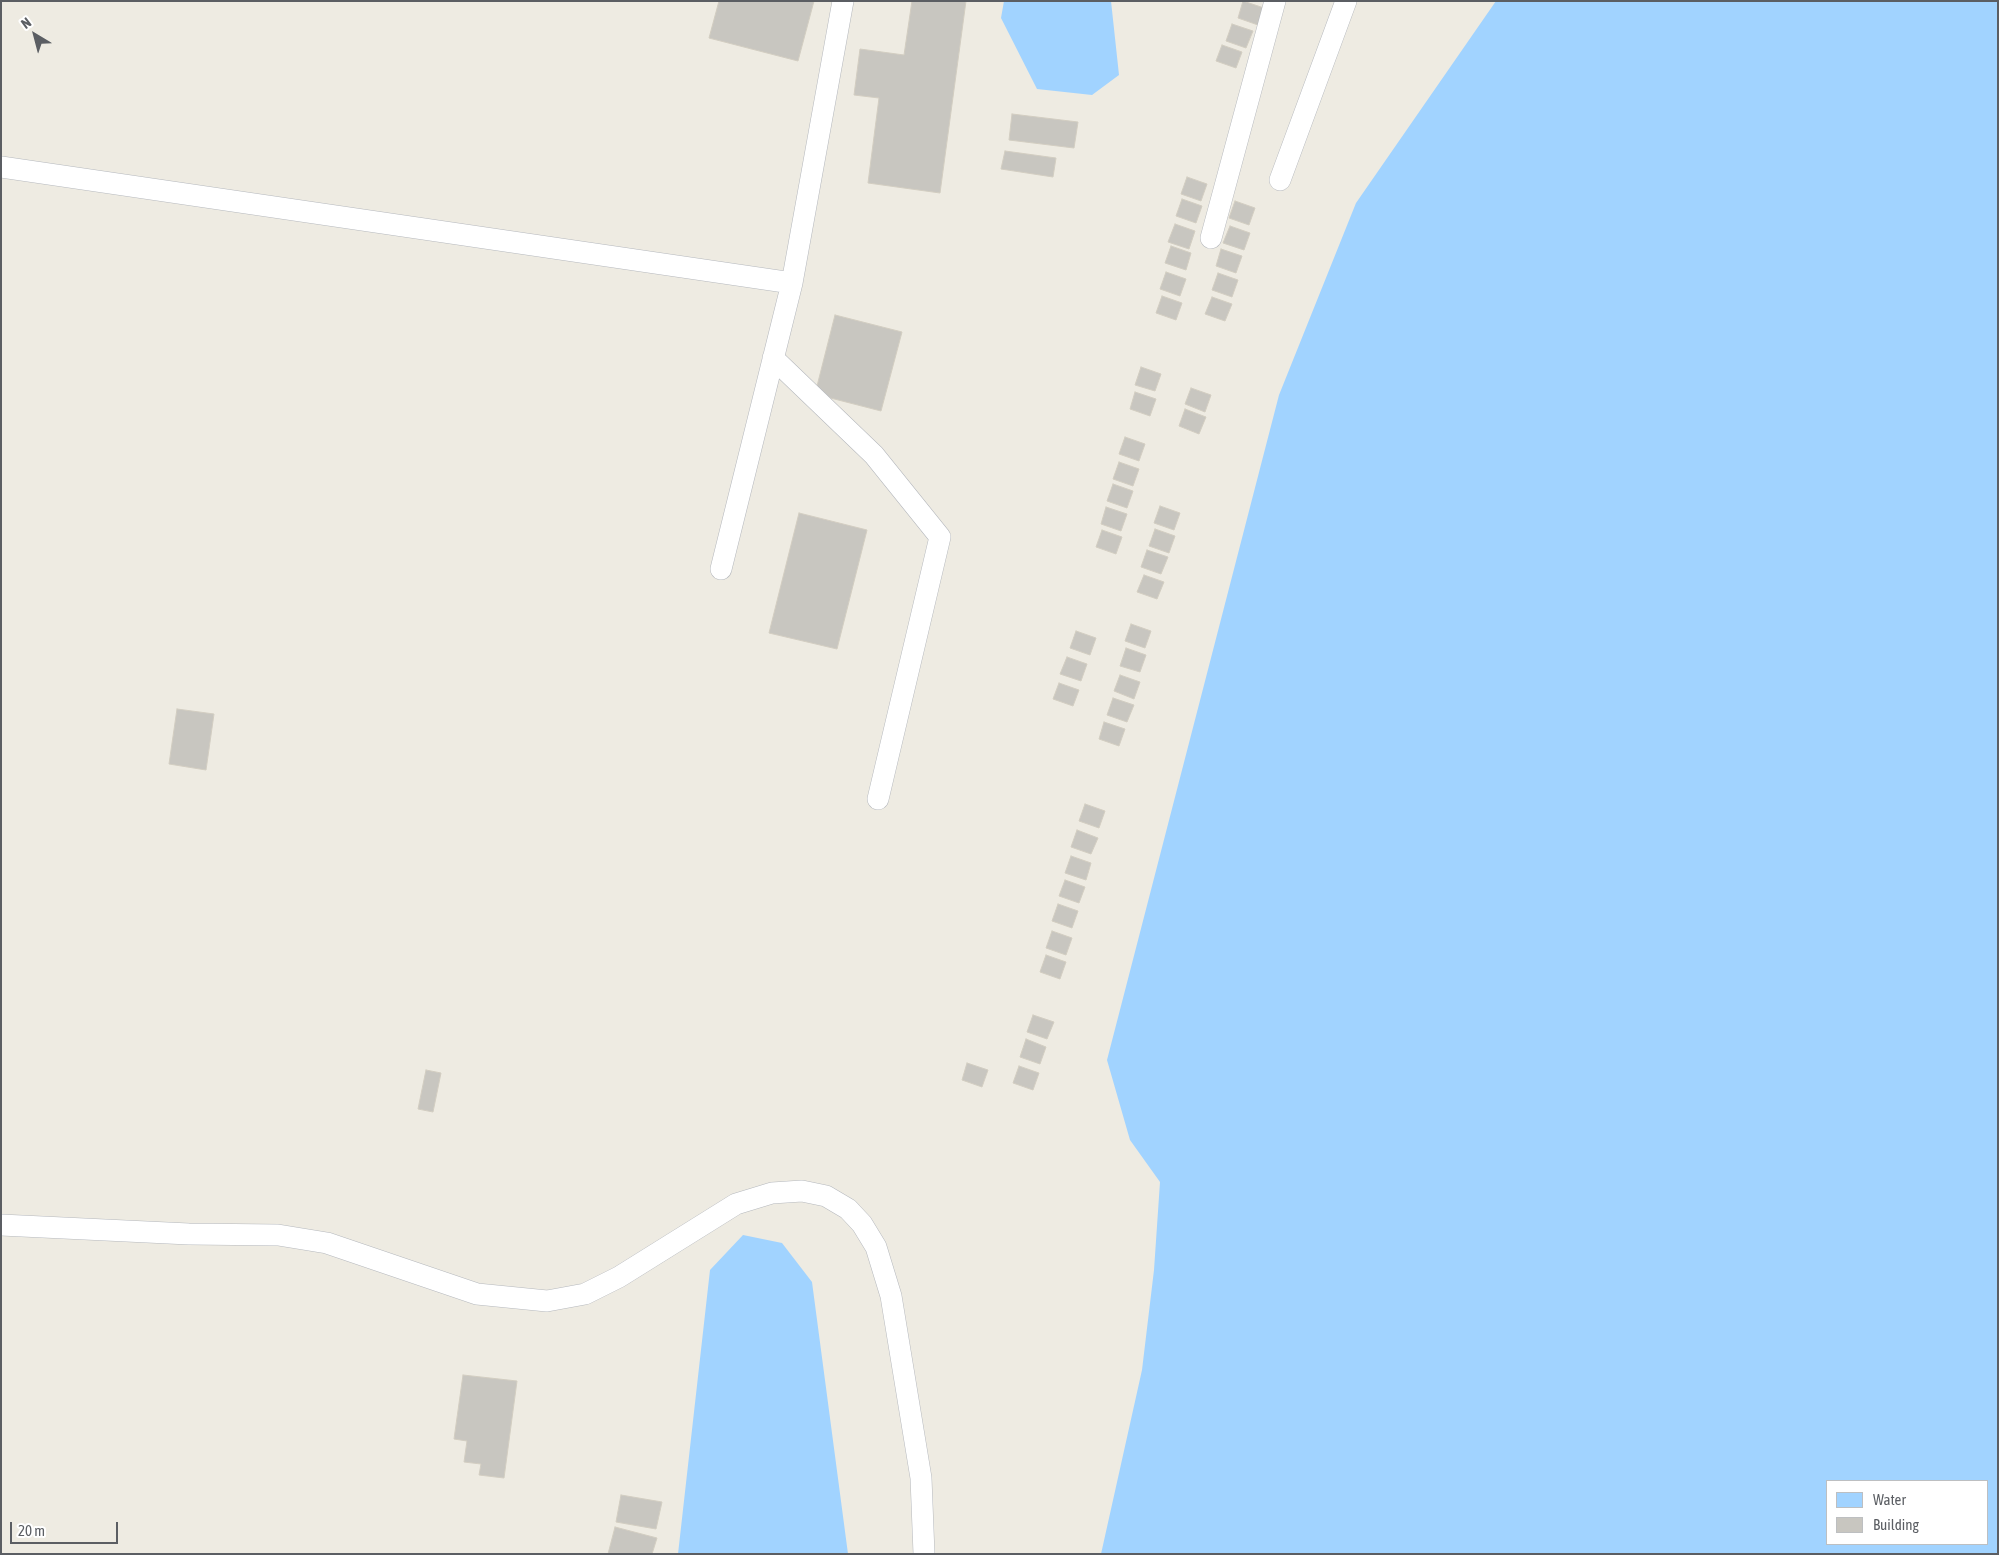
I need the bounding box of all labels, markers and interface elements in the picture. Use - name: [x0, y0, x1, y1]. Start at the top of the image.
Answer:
- north arrow: [10, 10, 60, 60]
- text: N: [18, 14, 34, 32]
- legend: [1826, 1480, 1989, 1545]
- text: Water: [1873, 1491, 1906, 1508]
- scale bar: [12, 1512, 120, 1544]
- text: Building: [1873, 1516, 1919, 1533]
- text: 20 m: [18, 1522, 45, 1539]

